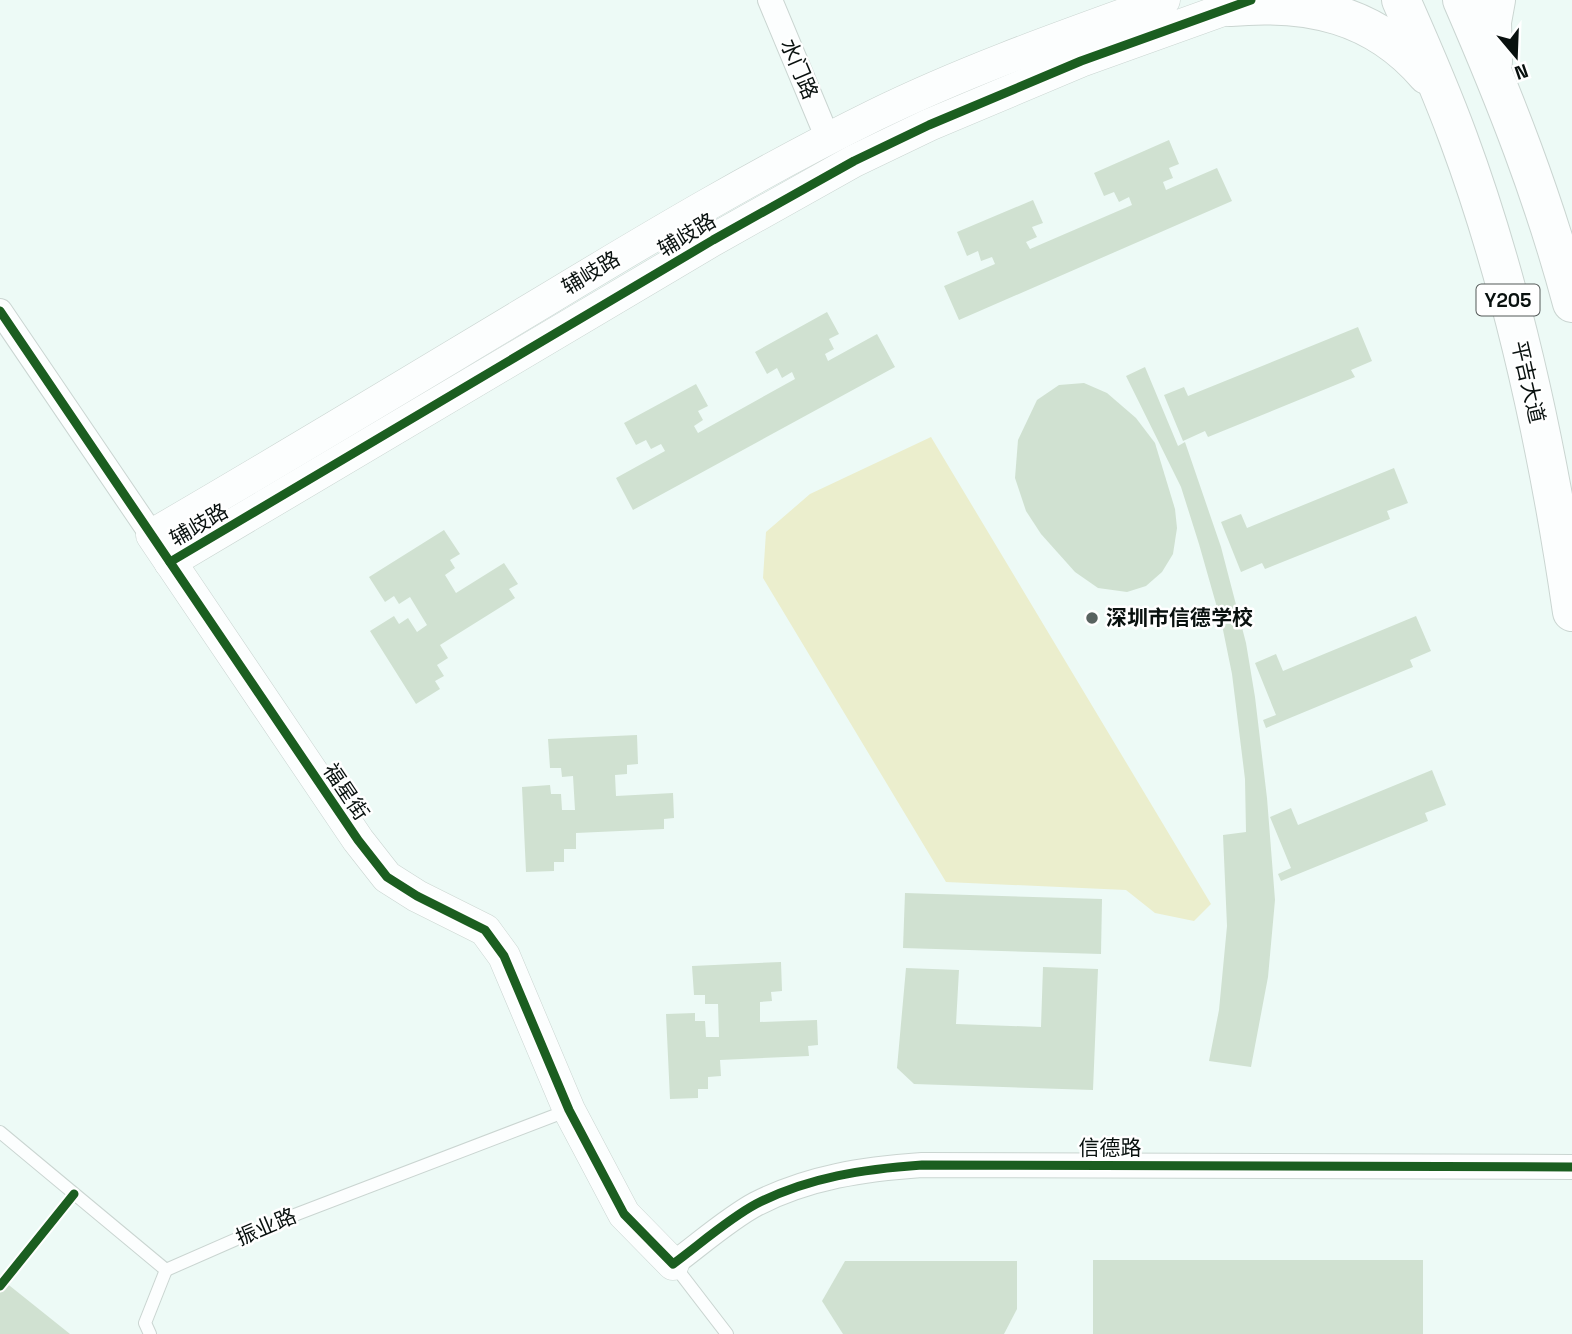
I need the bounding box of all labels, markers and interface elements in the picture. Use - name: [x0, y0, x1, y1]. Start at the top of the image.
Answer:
- north arrow: [1481, 21, 1551, 91]
- street label: 水门路: [775, 35, 824, 103]
- text: N: [1511, 58, 1531, 85]
- street label: 辅歧路: [653, 207, 721, 262]
- street label: 辅岐路: [557, 245, 625, 300]
- road number: Y205: [1476, 284, 1540, 316]
- street label: 平吉大道: [1506, 338, 1551, 426]
- street label: 辅歧路: [165, 497, 233, 552]
- place label: 深圳市信德学校: [1106, 604, 1253, 631]
- marker: 深圳市信德学校: [1084, 610, 1100, 626]
- street label: 福星街: [318, 758, 375, 825]
- street label: 信德路: [1079, 1134, 1142, 1161]
- street label: 振业路: [232, 1202, 300, 1251]

